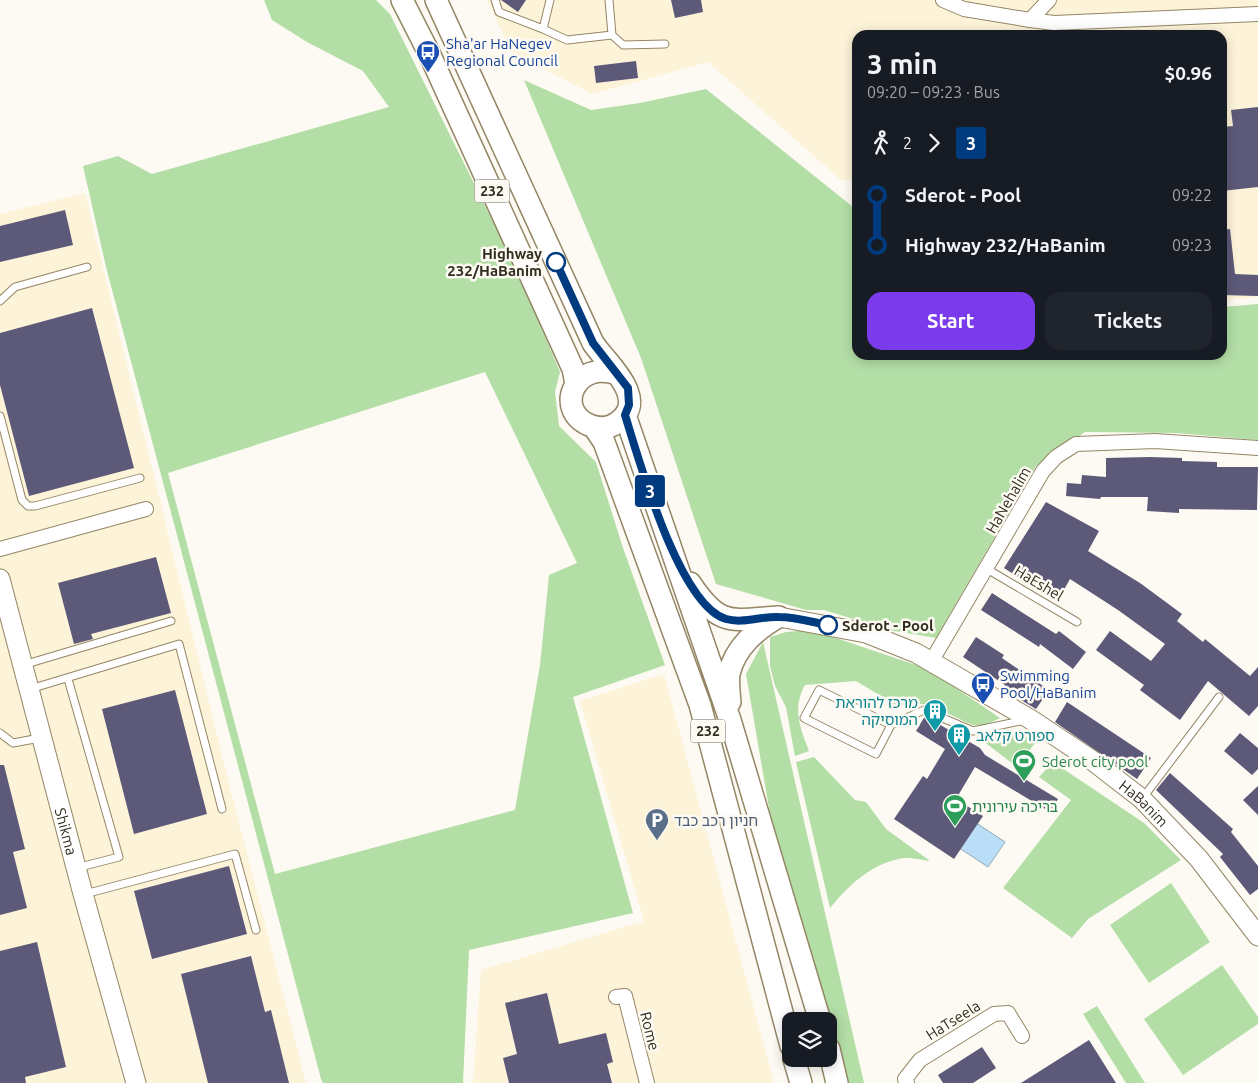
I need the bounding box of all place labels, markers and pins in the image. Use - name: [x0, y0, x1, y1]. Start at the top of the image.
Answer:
- place label: Sha'ar HaNegev Regional Council: [446, 35, 558, 69]
- bus stop icon: Sha'ar HaNegev Regional Council: [415, 39, 441, 73]
- place label: Highway 232/HaBanim: [447, 245, 542, 279]
- marker: Highway 232/HaBanim: [546, 252, 566, 272]
- marker: Sderot - Pool: [818, 615, 838, 635]
- place label: Sderot - Pool: [842, 617, 934, 634]
- place label: Swimming Pool/HaBanim: [1000, 667, 1096, 701]
- bus stop icon: Swimming Pool/HaBanim: [970, 671, 996, 705]
- place label: מרכז להוראת המוסיקה: [835, 694, 918, 728]
- building icon: מרכז להוראת המוסיקה: [922, 698, 948, 732]
- building icon: ספורט קלאב: [946, 722, 972, 756]
- place label: ספורט קלאב: [976, 727, 1055, 744]
- sports icon: Sderot city pool: [1011, 748, 1037, 782]
- place label: Sderot city pool: [1042, 753, 1148, 770]
- sports icon: בריכה עירונית: [942, 793, 968, 827]
- place label: בריכה עירונית: [972, 798, 1059, 815]
- parking icon: חניון רכב כבד: [644, 807, 670, 841]
- place label: חניון רכב כבד: [674, 812, 758, 829]

